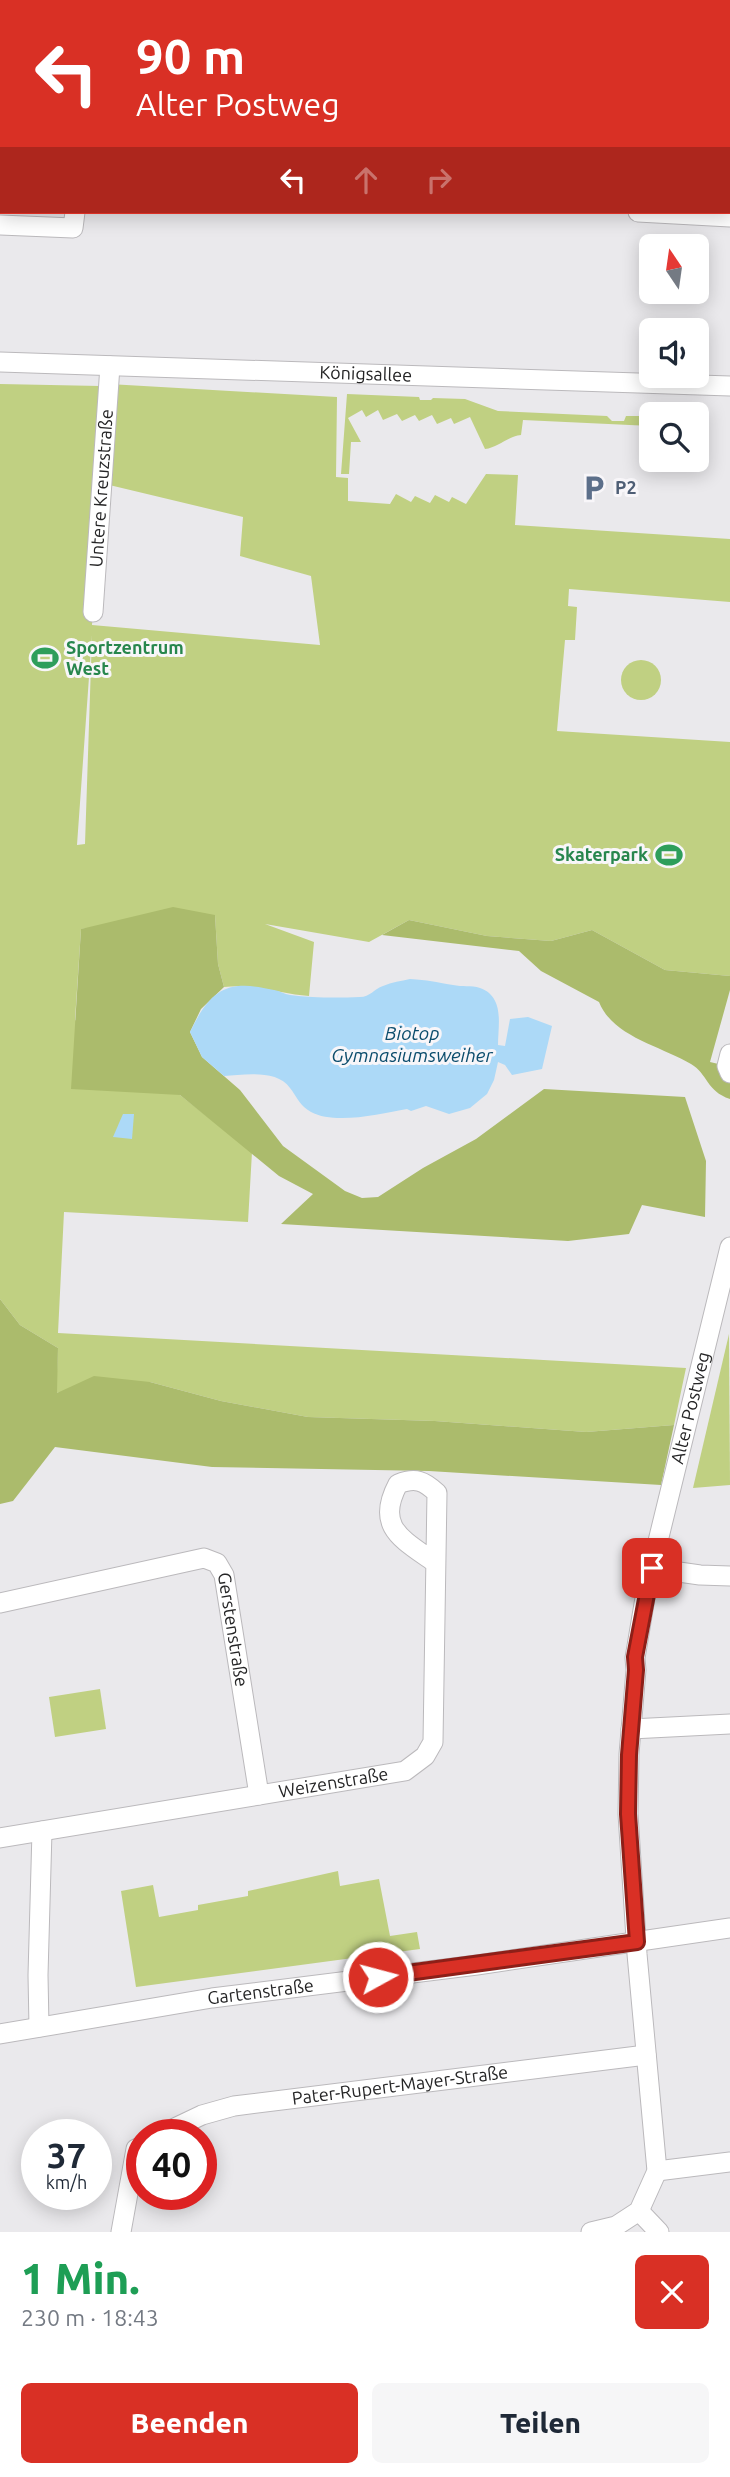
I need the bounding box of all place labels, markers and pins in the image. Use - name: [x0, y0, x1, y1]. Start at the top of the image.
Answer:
- parking icon: P2: [579, 473, 609, 503]
- place label: P2: [615, 477, 637, 497]
- place label: Sportzentrum West: [66, 637, 184, 678]
- sports icon: Sportzentrum West: [30, 643, 60, 673]
- sports icon: Skaterpark: [654, 840, 684, 870]
- place label: Skaterpark: [555, 844, 648, 864]
- pin: [622, 1538, 682, 1598]

